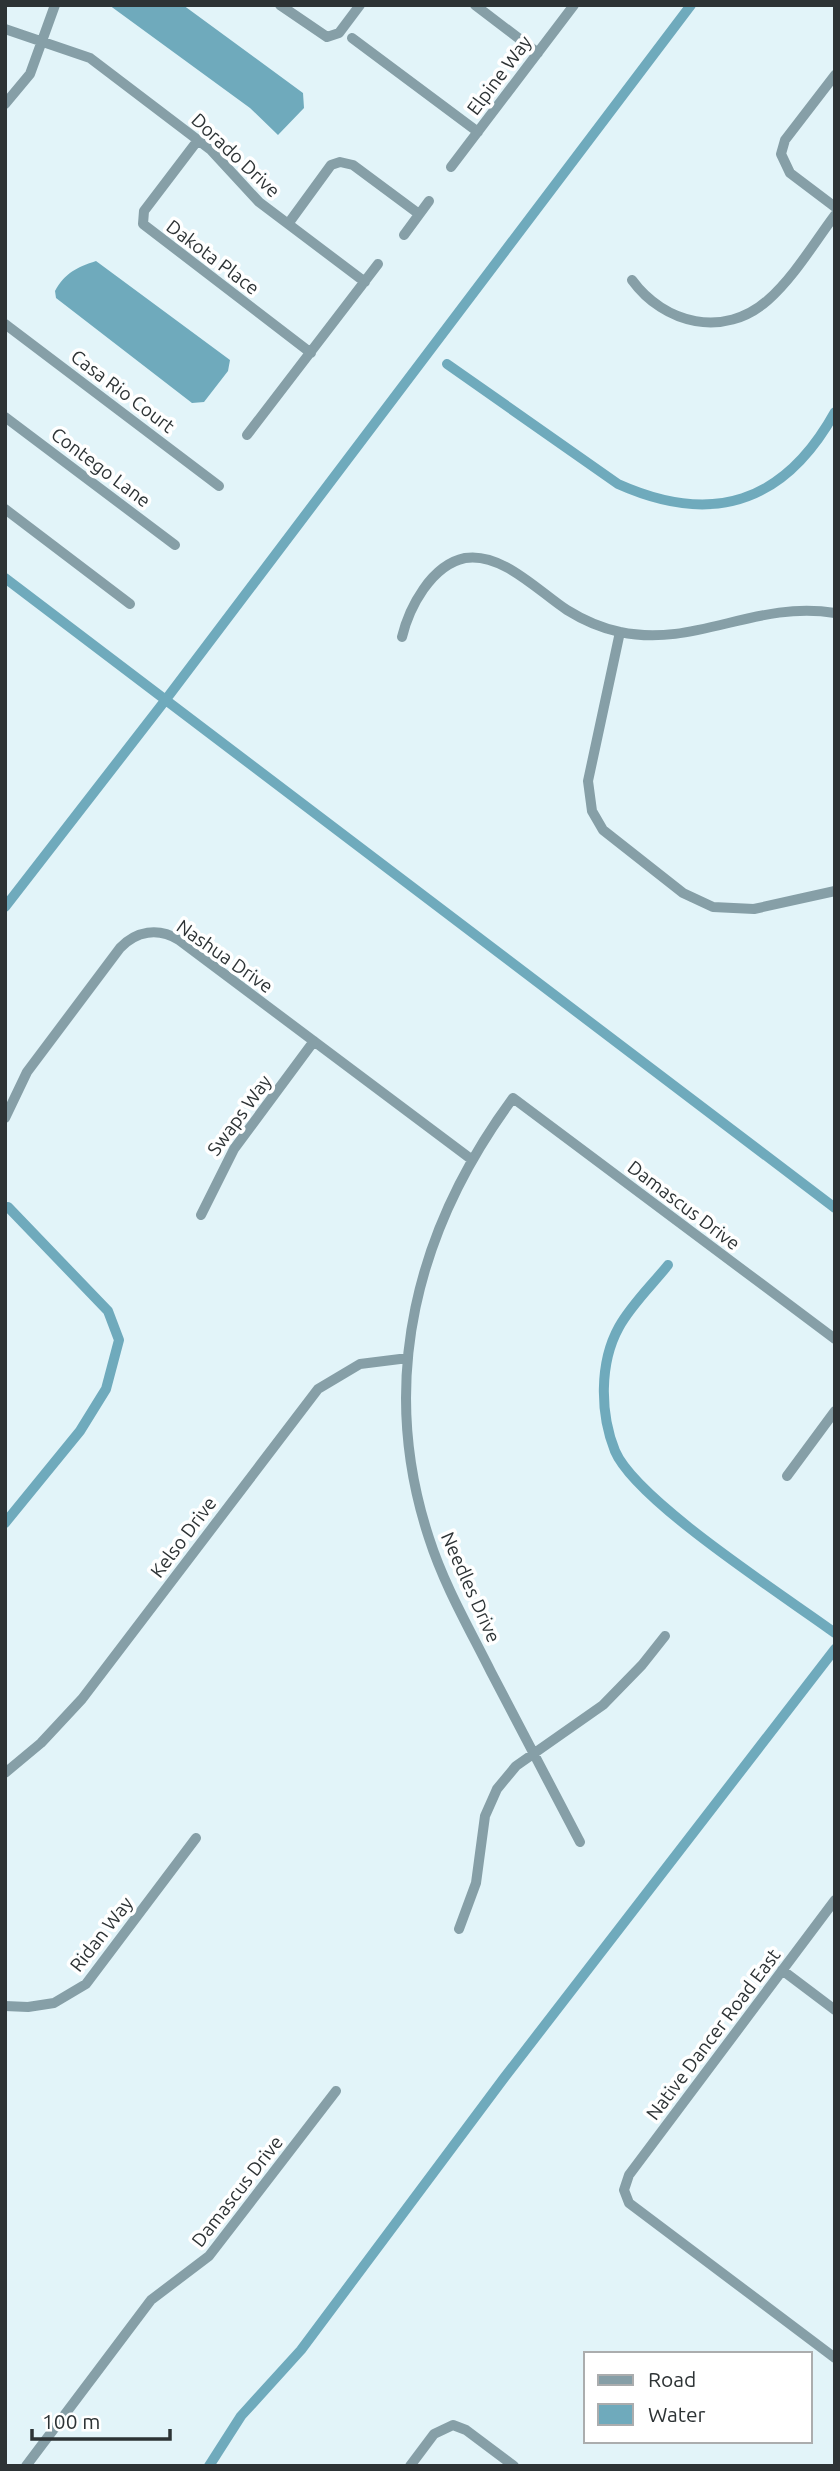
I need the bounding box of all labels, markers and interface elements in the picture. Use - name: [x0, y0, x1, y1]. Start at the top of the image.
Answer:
- street label: Elpine Way: [462, 31, 536, 119]
- street label: Dorado Drive: [187, 108, 285, 202]
- street label: Dakota Place: [162, 215, 264, 299]
- street label: Casa Rio Court: [67, 345, 180, 437]
- street label: Contego Lane: [47, 422, 155, 512]
- street label: Nashua Drive: [173, 915, 277, 997]
- street label: Swaps Way: [202, 1070, 276, 1160]
- street label: Damascus Drive: [624, 1156, 744, 1254]
- street label: Kelso Drive: [146, 1492, 220, 1582]
- street label: Needles Drive: [437, 1528, 505, 1646]
- street label: Ridan Way: [65, 1892, 137, 1976]
- street label: Native Dancer Road East: [641, 1944, 785, 2124]
- street label: Damascus Drive: [187, 2131, 287, 2251]
- legend: [584, 2352, 812, 2443]
- text: Road: [648, 2367, 696, 2391]
- scale bar: [32, 2398, 170, 2442]
- text: Water: [648, 2402, 706, 2426]
- text: 100 m: [42, 2409, 100, 2433]

